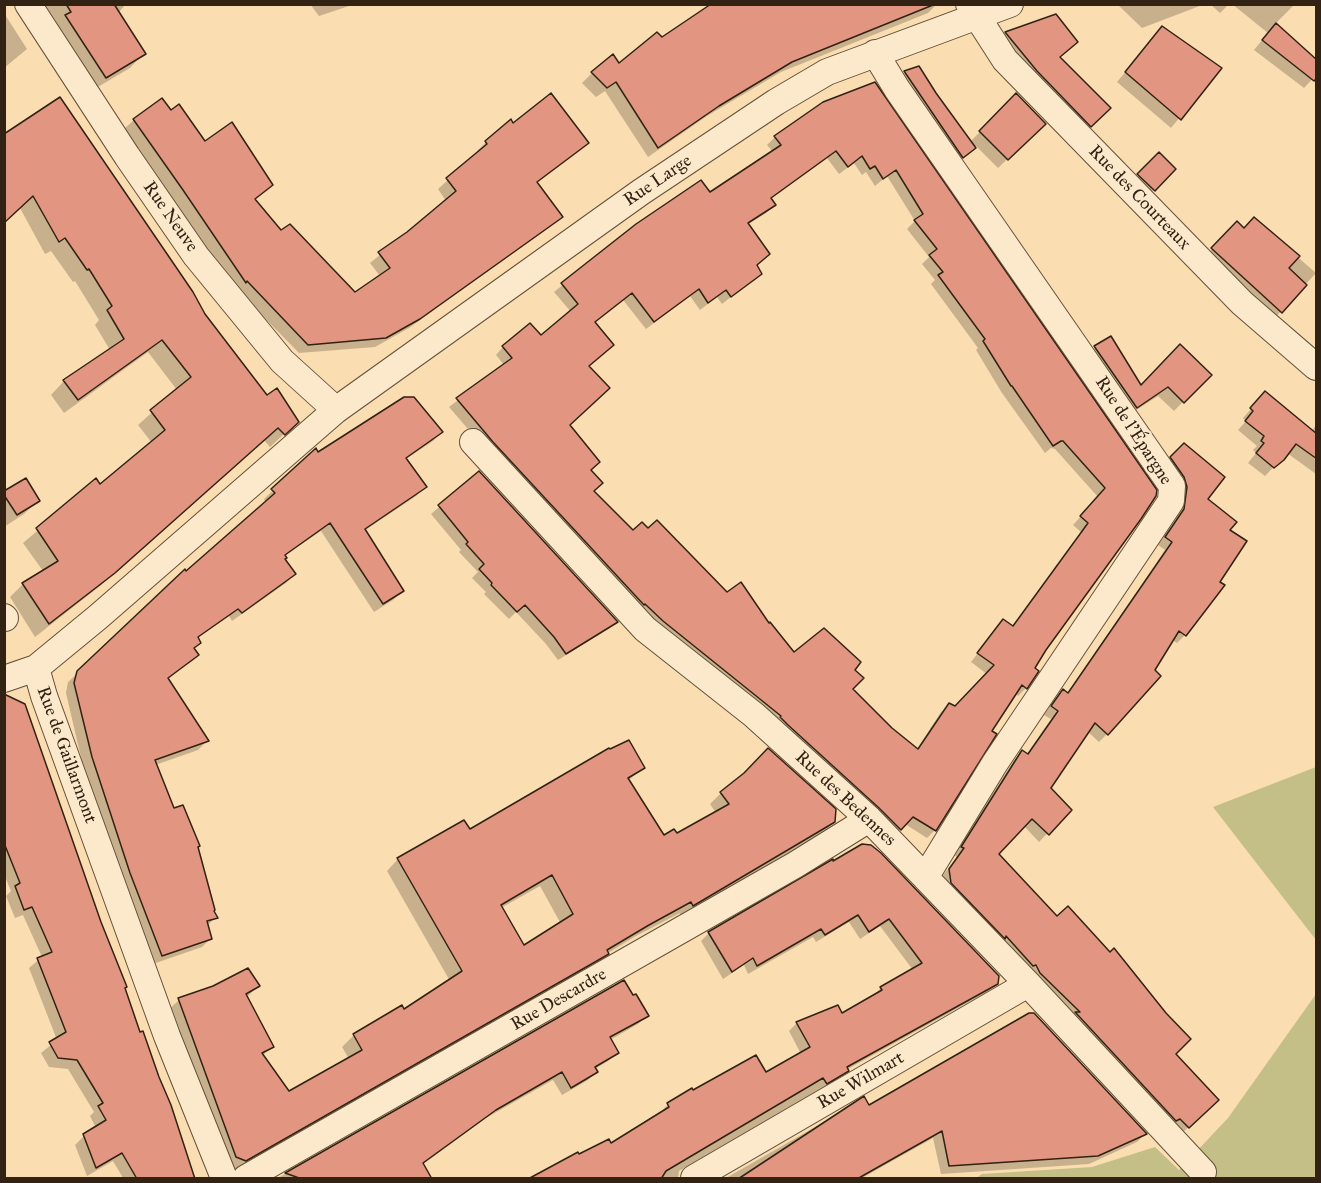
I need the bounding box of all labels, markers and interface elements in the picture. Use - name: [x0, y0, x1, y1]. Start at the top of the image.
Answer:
- street label: Rue des Courteaux: [1084, 141, 1194, 255]
- street label: Rue Large: [620, 151, 696, 211]
- street label: Rue Neuve: [138, 177, 202, 257]
- street label: Rue de l'Épargne: [1090, 373, 1176, 489]
- street label: Rue de Gaillarmont: [31, 684, 101, 826]
- street label: Rue des Bedennes: [790, 747, 900, 851]
- street label: Rue Descardre: [507, 964, 611, 1036]
- street label: Rue Wilmart: [814, 1048, 908, 1114]

